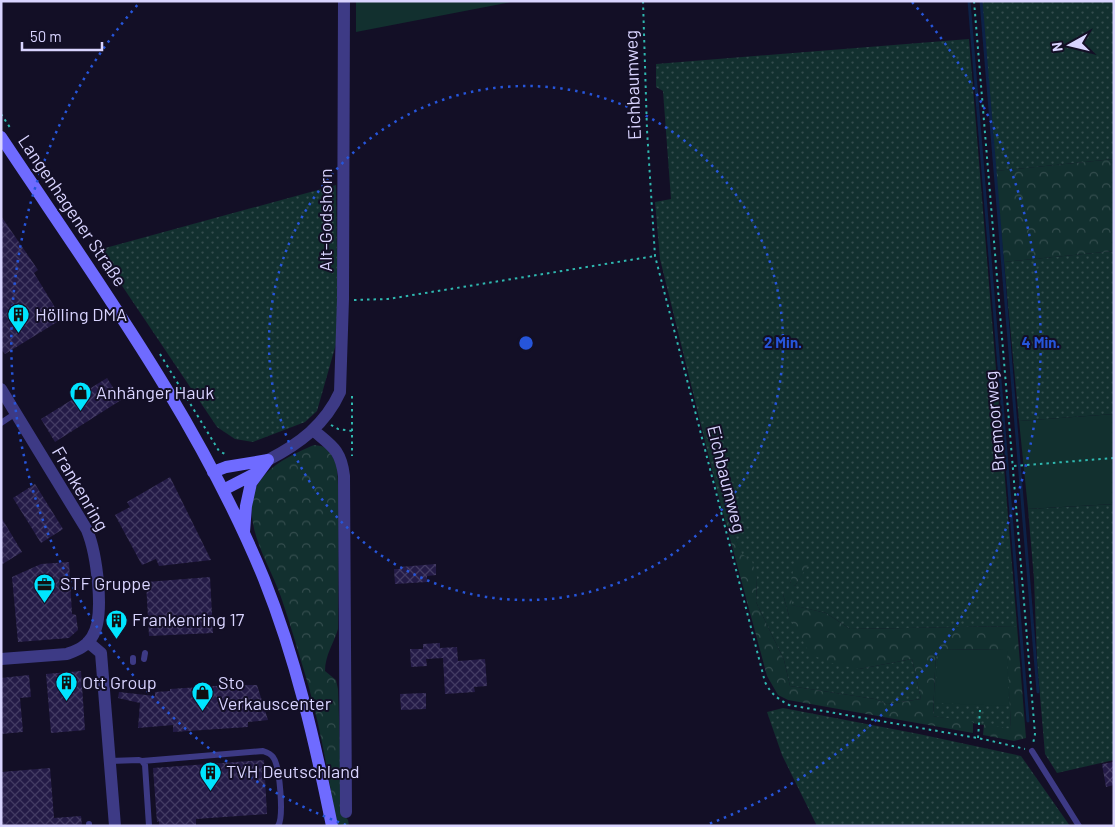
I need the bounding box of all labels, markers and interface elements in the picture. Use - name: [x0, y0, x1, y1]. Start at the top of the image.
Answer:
- scale bar: [22, 20, 102, 52]
- north arrow: [1045, 20, 1095, 70]
- text: 50 m: [30, 27, 62, 45]
- street label: Eichbaumweg: [619, 30, 645, 140]
- text: N: [1048, 41, 1066, 53]
- street label: Langenhagener Straße: [14, 131, 132, 290]
- street label: Alt-Godshorn: [314, 168, 336, 272]
- building icon: Hölling DMA: [7, 303, 31, 334]
- place label: Hölling DMA: [35, 303, 127, 325]
- text: 2 Min.: [764, 333, 802, 351]
- text: 4 Min.: [1022, 333, 1060, 351]
- centre of rings: [517, 334, 535, 352]
- street label: Bremoorweg: [979, 370, 1009, 472]
- shop icon: Anhänger Hauk: [68, 381, 92, 412]
- place label: Anhänger Hauk: [96, 381, 214, 403]
- street label: Eichbaumweg: [703, 423, 751, 535]
- street label: Frankenring: [48, 442, 114, 535]
- office icon: STF Gruppe: [32, 572, 56, 603]
- place label: STF Gruppe: [60, 572, 151, 594]
- building icon: Frankenring 17: [104, 608, 128, 639]
- place label: Frankenring 17: [132, 608, 245, 630]
- building icon: Ott Group: [54, 671, 78, 702]
- place label: Ott Group: [82, 671, 157, 693]
- place label: Sto Verkauscenter: [218, 671, 332, 714]
- shop icon: Sto Verkauscenter: [190, 681, 214, 712]
- building icon: TVH Deutschland: [198, 760, 222, 791]
- place label: TVH Deutschland: [226, 760, 360, 782]

